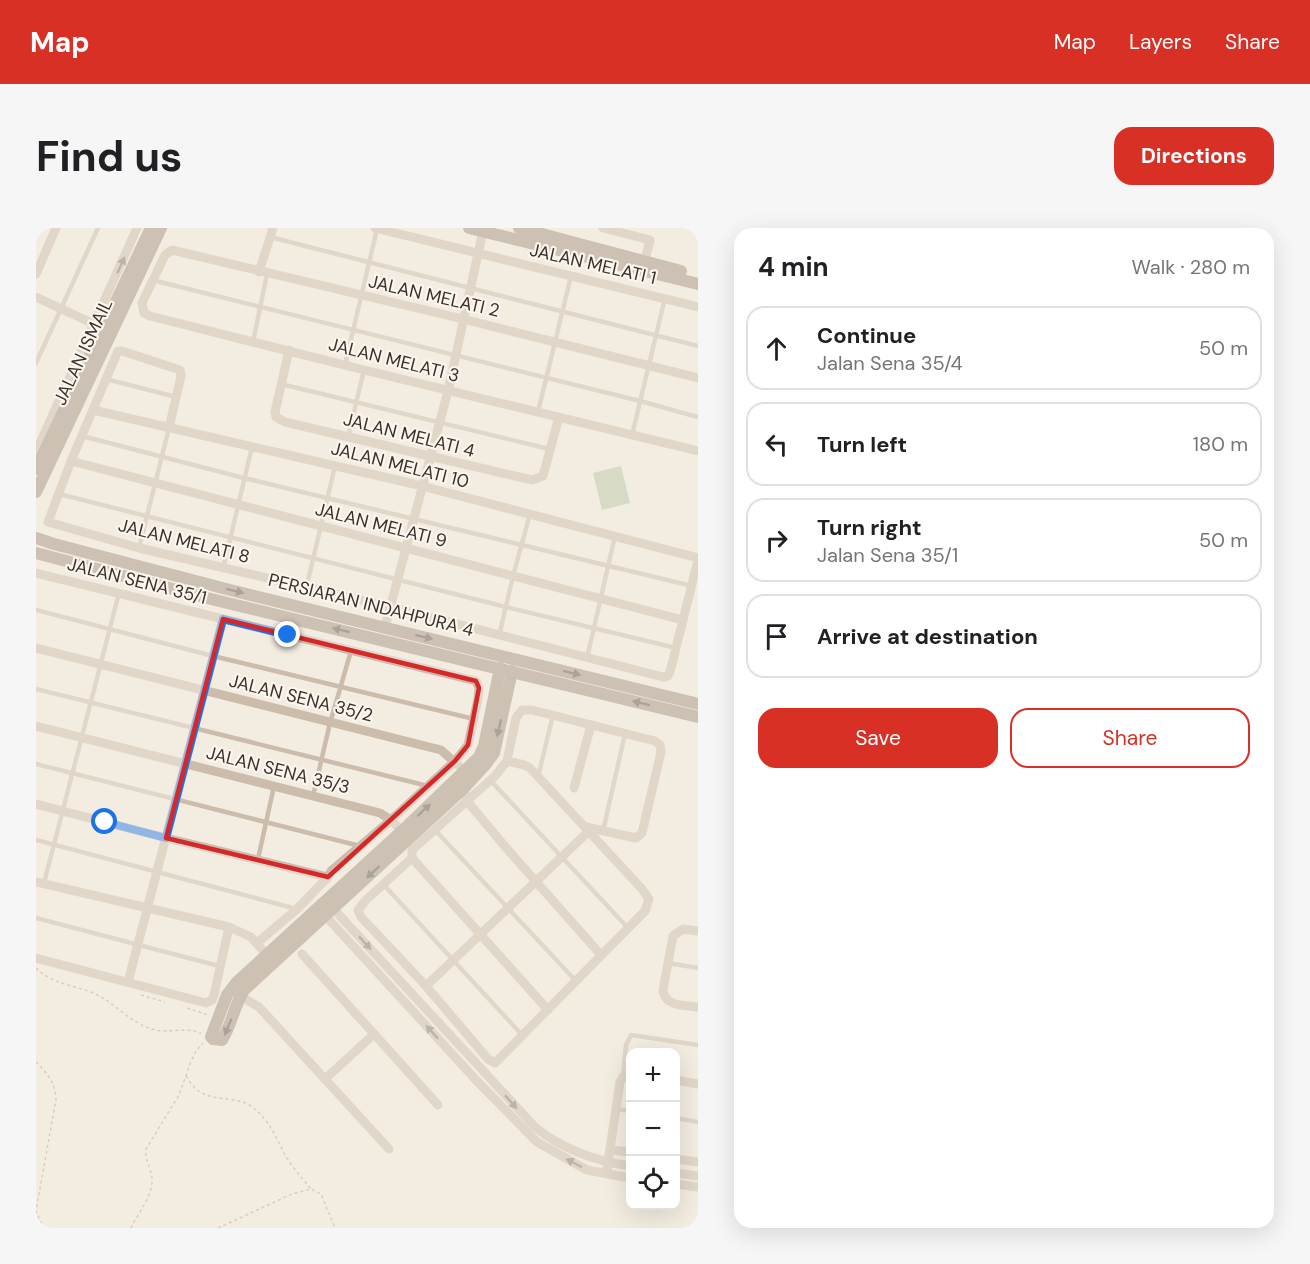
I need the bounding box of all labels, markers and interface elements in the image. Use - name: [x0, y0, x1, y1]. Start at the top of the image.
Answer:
- text: Map: [30, 24, 90, 61]
- text: Map: [1054, 28, 1096, 56]
- text: Layers: [1129, 28, 1192, 56]
- text: Share: [1225, 28, 1280, 56]
- button: Directions: [1114, 127, 1274, 185]
- text: Find us: [36, 129, 182, 184]
- street label: JALAN MELATI 1: [527, 238, 659, 290]
- text: 4 min: [758, 250, 829, 284]
- text: Walk · 280 m: [1131, 254, 1250, 280]
- one-way arrow: [116, 255, 126, 273]
- street label: JALAN MELATI 2: [366, 269, 502, 323]
- street label: JALAN ISMAIL: [48, 295, 118, 409]
- text: Continue: [817, 321, 916, 350]
- street label: JALAN MELATI 3: [326, 332, 462, 388]
- icon: ahead: [760, 332, 793, 365]
- text: 50 m: [1199, 335, 1248, 361]
- text: Jalan Sena 35/4: [817, 350, 963, 376]
- street label: JALAN MELATI 4: [341, 407, 477, 463]
- icon: left: [760, 428, 793, 461]
- text: Turn left: [817, 430, 907, 459]
- text: 180 m: [1193, 431, 1248, 457]
- street label: JALAN MELATI 10: [328, 436, 472, 494]
- street label: JALAN MELATI 9: [313, 497, 449, 553]
- street label: JALAN MELATI 8: [116, 513, 252, 569]
- text: Turn right: [817, 513, 922, 542]
- icon: right: [760, 524, 793, 557]
- text: 50 m: [1199, 527, 1248, 553]
- text: Jalan Sena 35/1: [817, 542, 958, 568]
- street label: JALAN SENA 35/1: [65, 552, 209, 610]
- street label: PERSIARAN INDAHPURA 4: [266, 568, 476, 642]
- one-way arrow: [225, 586, 244, 596]
- icon: arrive: [760, 620, 793, 653]
- route end: [274, 621, 300, 647]
- text: Arrive at destination: [817, 622, 1038, 651]
- one-way arrow: [332, 625, 351, 635]
- one-way arrow: [415, 632, 433, 642]
- street label: JALAN SENA 35/2: [227, 669, 375, 727]
- one-way arrow: [562, 669, 581, 679]
- one-way arrow: [632, 697, 650, 707]
- button: Save: [758, 708, 998, 768]
- button: Share: [1010, 708, 1250, 768]
- one-way arrow: [494, 719, 504, 738]
- street label: JALAN SENA 35/3: [204, 741, 352, 799]
- one-way arrow: [416, 803, 431, 817]
- route start: [91, 808, 117, 834]
- one-way arrow: [366, 865, 381, 879]
- one-way arrow: [358, 935, 371, 950]
- one-way arrow: [223, 1019, 233, 1037]
- one-way arrow: [426, 1025, 439, 1040]
- map controls: [626, 1048, 680, 1210]
- button: +: [626, 1048, 680, 1102]
- one-way arrow: [504, 1094, 517, 1109]
- button: −: [626, 1102, 680, 1156]
- button: locate: [626, 1156, 680, 1210]
- one-way arrow: [566, 1158, 583, 1168]

